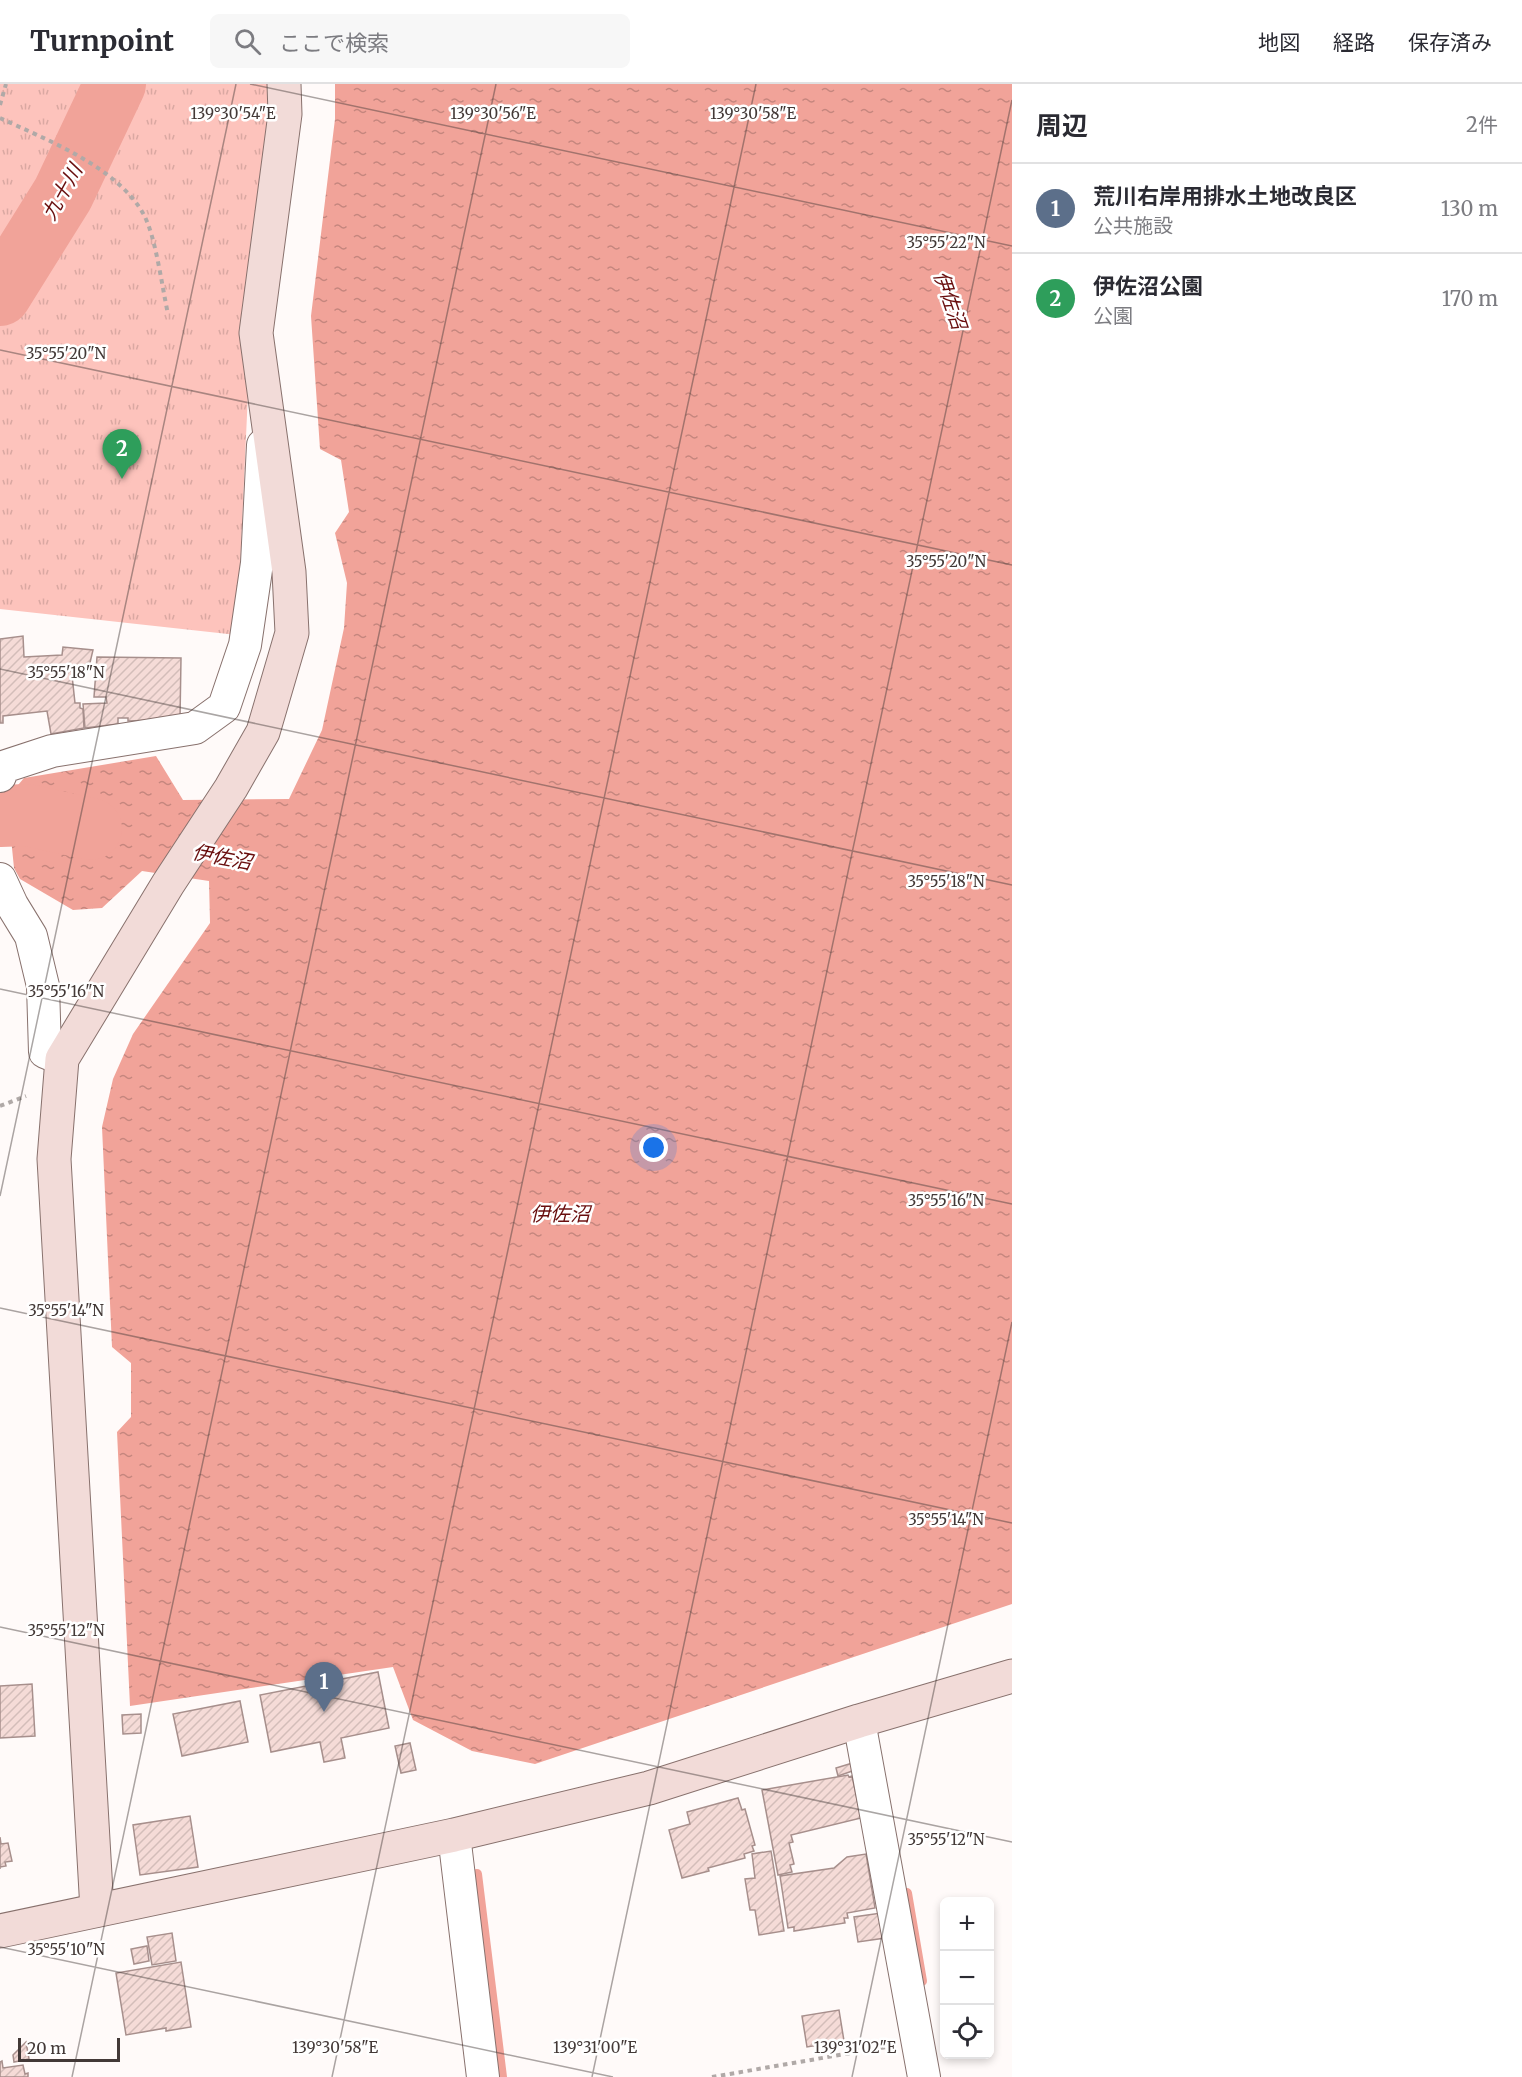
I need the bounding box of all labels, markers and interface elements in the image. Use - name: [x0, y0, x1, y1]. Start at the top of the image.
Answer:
- search box: [210, 14, 630, 68]
- text: Turnpoint: [30, 23, 174, 59]
- icon: search: [231, 25, 264, 58]
- text: ここで検索: [279, 29, 389, 57]
- text: 地図: [1258, 29, 1300, 56]
- text: 経路: [1333, 29, 1375, 56]
- text: 保存済み: [1408, 29, 1492, 56]
- text: 139°30'54"E: [190, 104, 276, 123]
- text: 139°30'56"E: [450, 104, 536, 123]
- text: 139°30'58"E: [710, 104, 797, 123]
- text: 周辺: [1036, 109, 1088, 142]
- text: 2件: [1466, 112, 1498, 137]
- water label: 九十川: [36, 158, 88, 224]
- text: 荒川右岸用排水土地改良区: [1093, 182, 1357, 210]
- text: 1: [1051, 196, 1060, 221]
- text: 130 m: [1441, 196, 1498, 221]
- text: 公共施設: [1093, 213, 1173, 238]
- text: 35°55'22"N: [906, 233, 986, 252]
- water label: 伊佐沼: [929, 267, 973, 335]
- text: 伊佐沼公園: [1093, 272, 1203, 300]
- text: 2: [1050, 286, 1061, 311]
- text: 170 m: [1442, 286, 1498, 311]
- text: 公園: [1093, 303, 1133, 328]
- text: 35°55'20"N: [26, 344, 106, 363]
- pin: 2: [102, 430, 142, 479]
- text: 35°55'20"N: [906, 552, 986, 571]
- text: 35°55'18"N: [27, 663, 105, 682]
- water label: 伊佐沼: [190, 839, 257, 875]
- text: 35°55'18"N: [907, 872, 985, 891]
- text: 35°55'16"N: [28, 982, 105, 1001]
- your location: [639, 1133, 668, 1162]
- text: 35°55'16"N: [908, 1191, 985, 1210]
- water label: 伊佐沼: [530, 1201, 593, 1226]
- text: 35°55'14"N: [28, 1301, 104, 1320]
- text: 35°55'14"N: [908, 1510, 984, 1529]
- text: 35°55'12"N: [27, 1621, 105, 1640]
- pin: 1: [304, 1662, 344, 1712]
- text: 35°55'12"N: [907, 1830, 985, 1849]
- map controls: [940, 1897, 994, 2059]
- button: +: [940, 1897, 994, 1951]
- text: 35°55'10"N: [27, 1940, 105, 1959]
- button: −: [940, 1951, 994, 2005]
- button: locate: [940, 2005, 994, 2059]
- scale bar: [18, 2035, 120, 2062]
- text: 20 m: [27, 2038, 66, 2058]
- text: 139°30'58"E: [292, 2038, 379, 2057]
- text: 139°31'00"E: [553, 2038, 638, 2057]
- text: 139°31'02"E: [814, 2038, 897, 2057]

